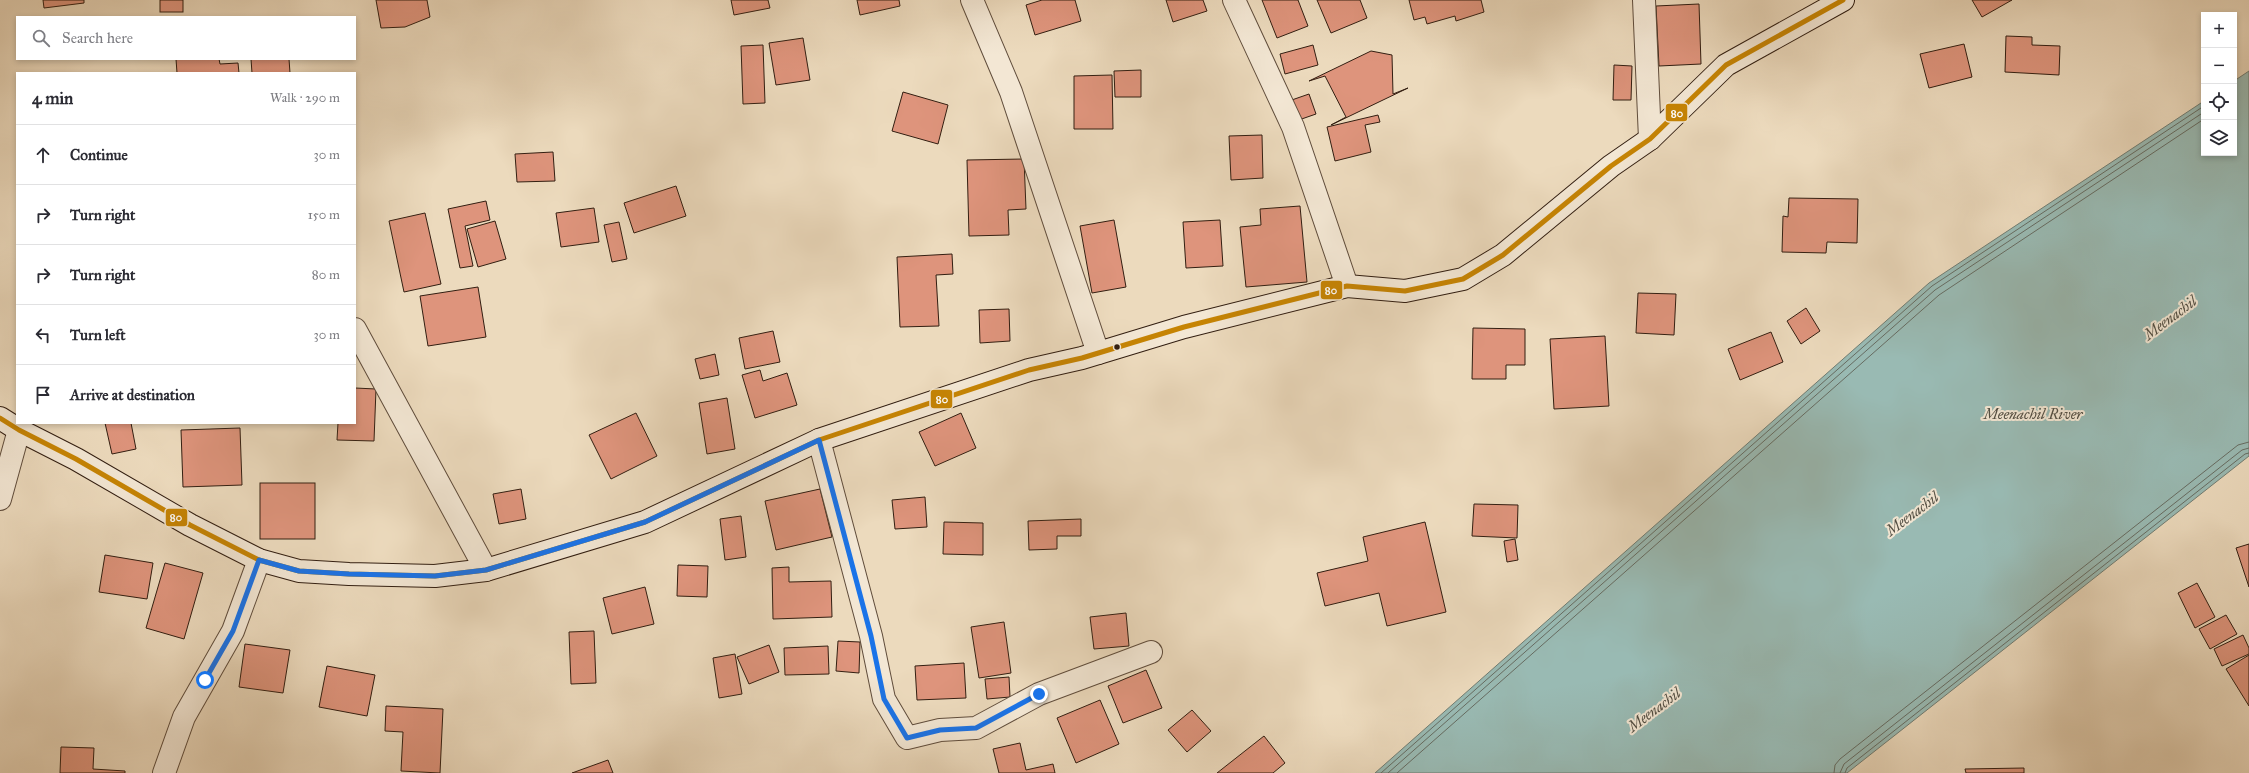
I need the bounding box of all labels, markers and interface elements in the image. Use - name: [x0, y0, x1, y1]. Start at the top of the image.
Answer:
- map controls: [2201, 12, 2237, 156]
- button: +: [2201, 12, 2237, 48]
- search box: [16, 16, 356, 60]
- icon: search: [30, 27, 52, 49]
- text: Search here: [62, 29, 133, 47]
- button: −: [2201, 48, 2237, 84]
- button: locate: [2201, 84, 2237, 120]
- text: 4 min: [32, 88, 73, 109]
- text: Walk · 290 m: [270, 90, 340, 106]
- line badge: 80: [1665, 103, 1688, 122]
- text: 80: [1671, 107, 1684, 120]
- button: layers: [2201, 120, 2237, 156]
- icon: ahead: [32, 144, 54, 166]
- text: Continue: [70, 146, 128, 164]
- text: 30 m: [314, 147, 340, 163]
- icon: right: [32, 204, 54, 226]
- text: Turn right: [70, 206, 135, 224]
- text: 150 m: [308, 207, 340, 223]
- icon: right: [32, 264, 54, 286]
- text: Turn right: [70, 266, 135, 284]
- text: 80 m: [312, 267, 340, 283]
- line badge: 80: [1320, 280, 1343, 300]
- text: 80: [1325, 284, 1338, 297]
- water label: Meenachil: [2138, 291, 2202, 345]
- icon: left: [32, 324, 54, 346]
- text: Turn left: [70, 326, 126, 344]
- text: 30 m: [314, 327, 340, 343]
- unlabelled marker: [1112, 342, 1122, 352]
- icon: arrive: [32, 384, 54, 406]
- text: Arrive at destination: [70, 386, 195, 404]
- line badge: 80: [930, 389, 953, 409]
- text: 80: [936, 393, 949, 406]
- water label: Meenachil River: [1981, 405, 2083, 423]
- water label: Meenachil: [1880, 487, 1944, 541]
- line badge: 80: [165, 508, 188, 527]
- text: 80: [170, 511, 183, 524]
- route start: [196, 671, 214, 689]
- water label: Meenachil: [1622, 683, 1686, 737]
- route end: [1030, 685, 1048, 703]

